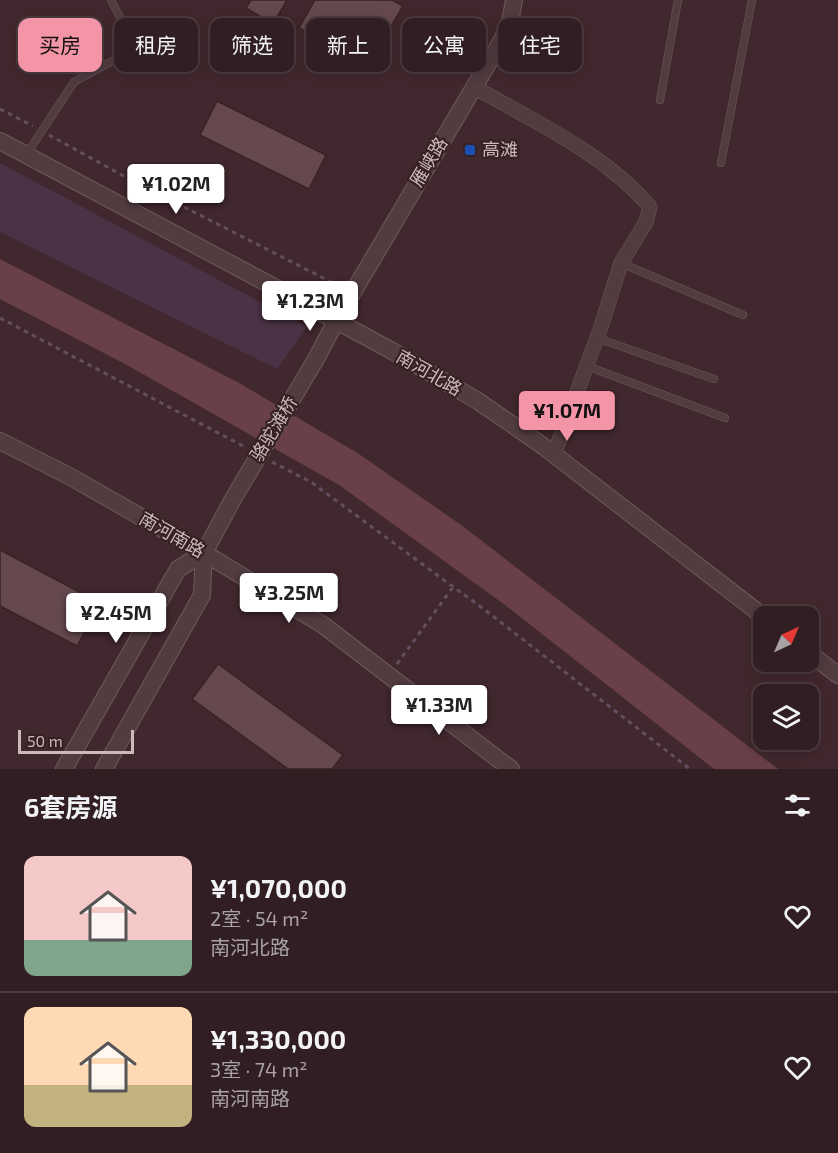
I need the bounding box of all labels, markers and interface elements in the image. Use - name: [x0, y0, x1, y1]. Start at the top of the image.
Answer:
- chip: 买房: [18, 18, 102, 72]
- chip: 租房: [114, 18, 198, 72]
- chip: 筛选: [210, 18, 294, 72]
- chip: 新上: [306, 18, 390, 72]
- chip: 公寓: [402, 18, 486, 72]
- chip: 住宅: [498, 18, 582, 72]
- street label: 雁峡路: [405, 133, 451, 190]
- place label: 高滩: [482, 138, 518, 160]
- marker: 高滩: [463, 143, 477, 157]
- pin: ¥1.02M: [127, 164, 225, 215]
- text: ¥1.02M: [141, 171, 211, 195]
- pin: ¥1.23M: [261, 281, 359, 332]
- text: ¥1.23M: [276, 288, 344, 312]
- street label: 南河北路: [393, 345, 466, 400]
- pin: ¥1.07M: [518, 391, 616, 442]
- street label: 骆驼滩桥: [245, 392, 301, 465]
- text: ¥1.07M: [533, 398, 601, 422]
- street label: 南河南路: [136, 507, 209, 562]
- pin: ¥3.25M: [240, 573, 338, 624]
- text: ¥3.25M: [254, 580, 324, 604]
- pin: ¥2.45M: [67, 593, 165, 644]
- text: ¥2.45M: [80, 600, 152, 624]
- north arrow: [753, 606, 819, 672]
- map controls: [753, 606, 819, 750]
- button: layers: [753, 684, 819, 750]
- pin: ¥1.33M: [390, 685, 488, 736]
- text: ¥1.33M: [405, 692, 473, 716]
- scale bar: [18, 727, 134, 754]
- text: 50 m: [27, 731, 63, 750]
- icon: filters: [781, 789, 814, 822]
- text: 6套房源: [24, 791, 117, 822]
- text: ¥1,070,000: [210, 872, 347, 903]
- icon: home: [72, 880, 144, 952]
- icon: heart: [781, 900, 814, 933]
- text: 2室 · 54 m²: [210, 906, 308, 930]
- text: 南河北路: [210, 935, 290, 959]
- text: ¥1,330,000: [210, 1023, 346, 1054]
- icon: home: [72, 1031, 144, 1103]
- icon: heart: [781, 1051, 814, 1084]
- text: 3室 · 74 m²: [210, 1057, 308, 1081]
- text: 南河南路: [210, 1086, 290, 1110]

